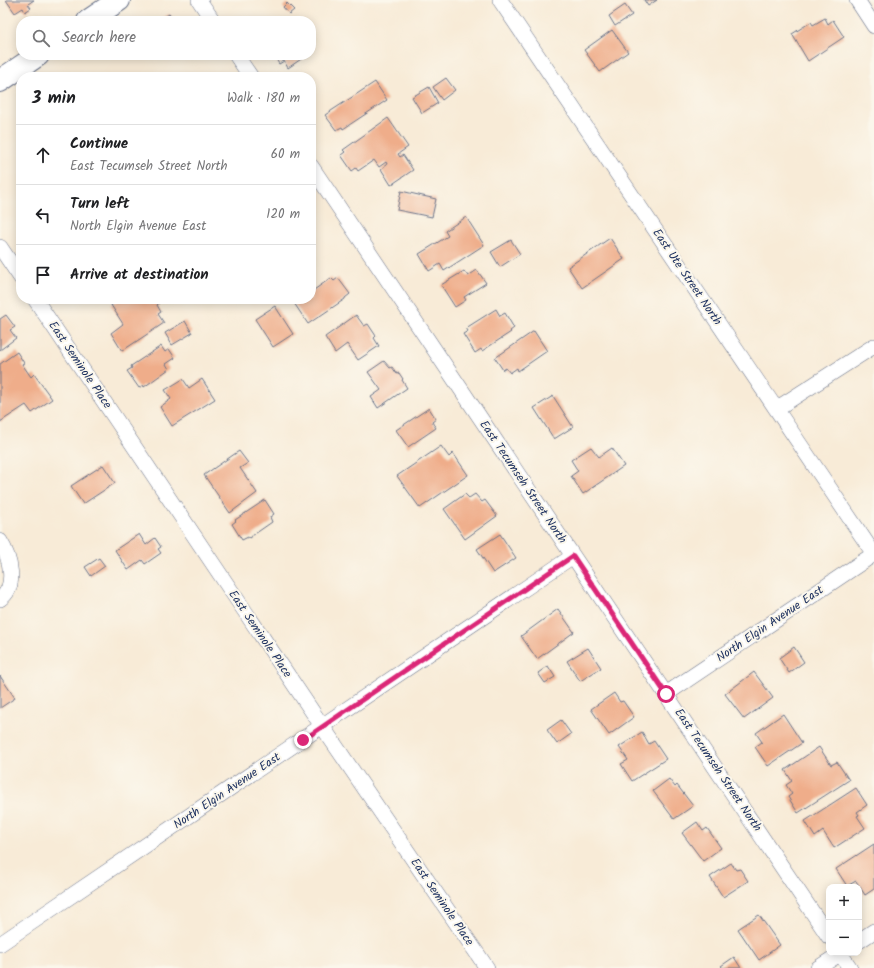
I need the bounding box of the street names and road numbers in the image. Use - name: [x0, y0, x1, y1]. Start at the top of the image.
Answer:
- street label: East Ute Street North: [647, 225, 727, 329]
- street label: East Seminole Place: [44, 317, 117, 413]
- street label: East Tecumseh Street North: [474, 416, 572, 548]
- street label: North Elgin Avenue East: [713, 581, 828, 667]
- street label: East Seminole Place: [224, 586, 297, 682]
- street label: East Tecumseh Street North: [669, 704, 767, 836]
- street label: North Elgin Avenue East: [170, 748, 285, 834]
- street label: East Seminole Place: [406, 854, 479, 950]

